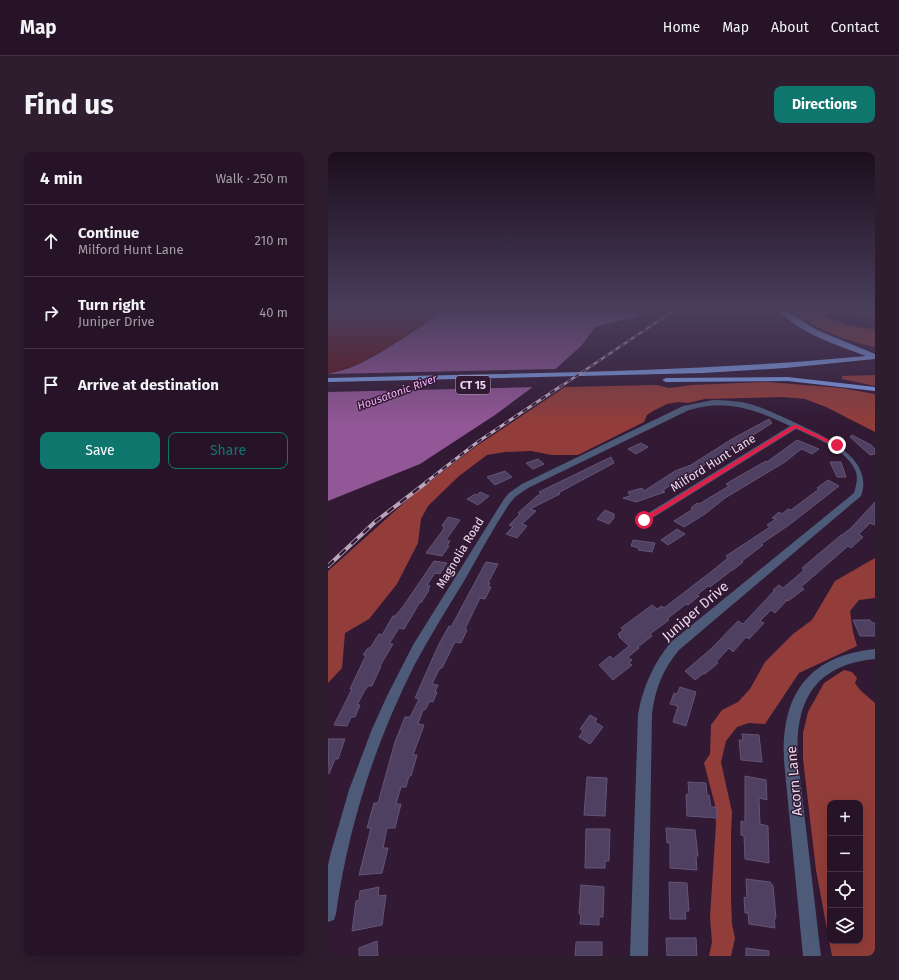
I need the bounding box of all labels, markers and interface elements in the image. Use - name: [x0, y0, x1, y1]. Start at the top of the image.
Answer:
- text: Map: [20, 16, 57, 39]
- text: Home: [663, 19, 700, 36]
- text: Map: [722, 19, 749, 36]
- text: About: [771, 19, 809, 36]
- text: Contact: [831, 19, 879, 36]
- button: Directions: [774, 86, 875, 123]
- text: Find us: [24, 88, 114, 121]
- text: 4 min: [40, 168, 83, 189]
- text: Walk · 250 m: [215, 171, 288, 186]
- text: Continue: [78, 224, 139, 242]
- icon: ahead: [40, 230, 62, 252]
- text: 210 m: [254, 233, 288, 248]
- text: Milford Hunt Lane: [78, 242, 184, 257]
- text: Turn right: [78, 296, 145, 314]
- icon: right: [40, 302, 62, 324]
- text: 40 m: [259, 305, 288, 320]
- text: Juniper Drive: [78, 314, 155, 329]
- water label: Housatonic River: [356, 372, 440, 413]
- icon: arrive: [40, 374, 62, 396]
- text: Arrive at destination: [78, 376, 219, 394]
- road number: CT 15: [456, 376, 490, 394]
- street label: Milford Hunt Lane: [668, 431, 758, 495]
- button: Save: [40, 432, 160, 469]
- button: Share: [168, 432, 288, 469]
- route end: [828, 436, 846, 454]
- route start: [635, 511, 653, 529]
- street label: Magnolia Road: [433, 515, 487, 591]
- street label: Juniper Drive: [659, 578, 732, 645]
- street label: Acorn Lane: [783, 745, 806, 817]
- map controls: [827, 800, 863, 944]
- button: +: [827, 800, 863, 836]
- button: −: [827, 836, 863, 872]
- button: locate: [827, 872, 863, 908]
- button: layers: [827, 908, 863, 944]

